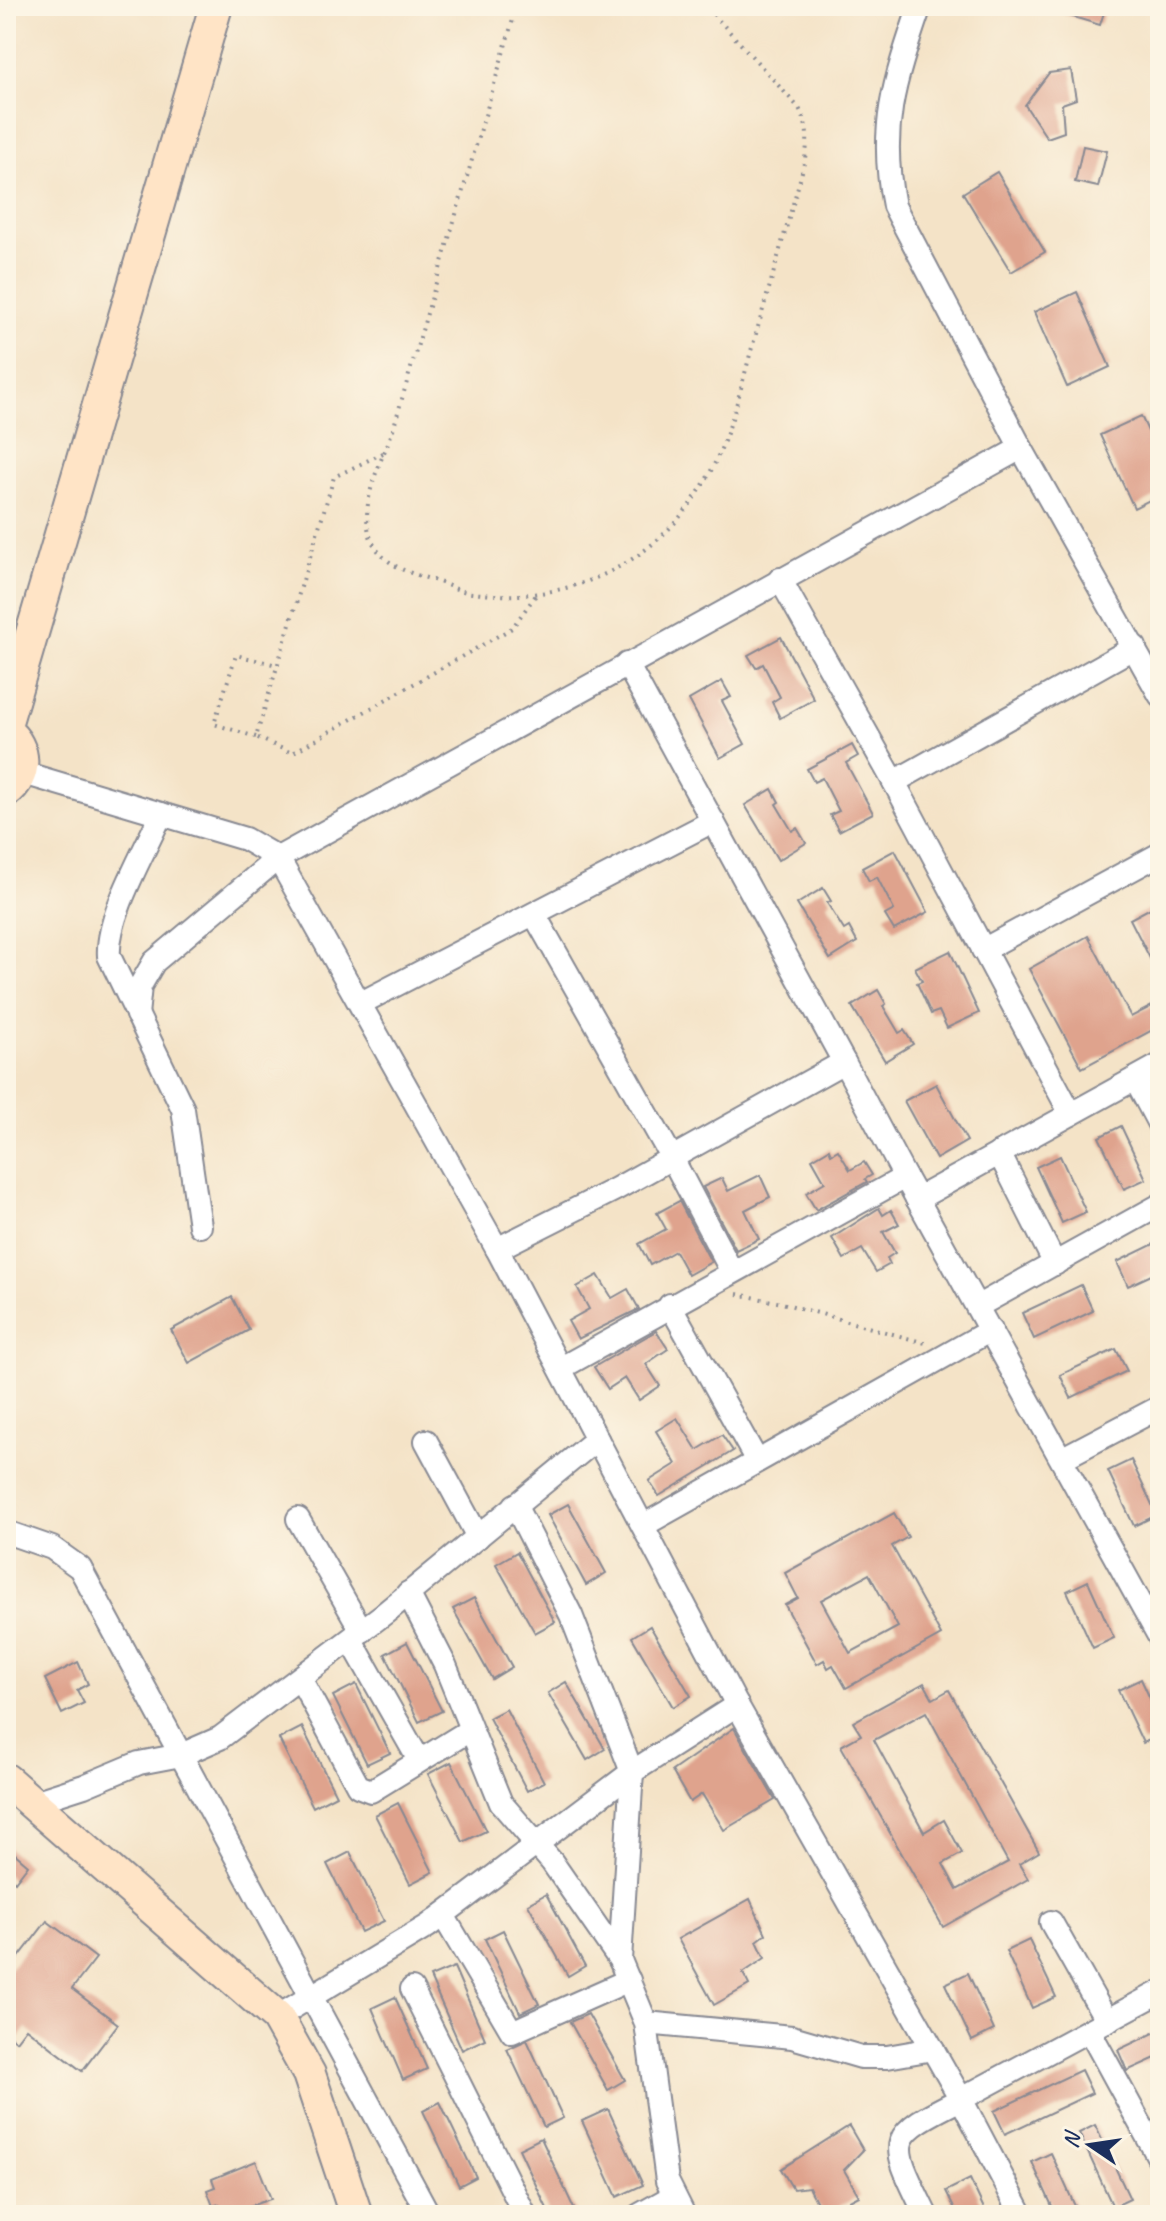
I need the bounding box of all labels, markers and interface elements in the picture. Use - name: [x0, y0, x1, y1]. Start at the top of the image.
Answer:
- north arrow: [1050, 2105, 1130, 2185]
- text: N: [1056, 2128, 1087, 2151]

